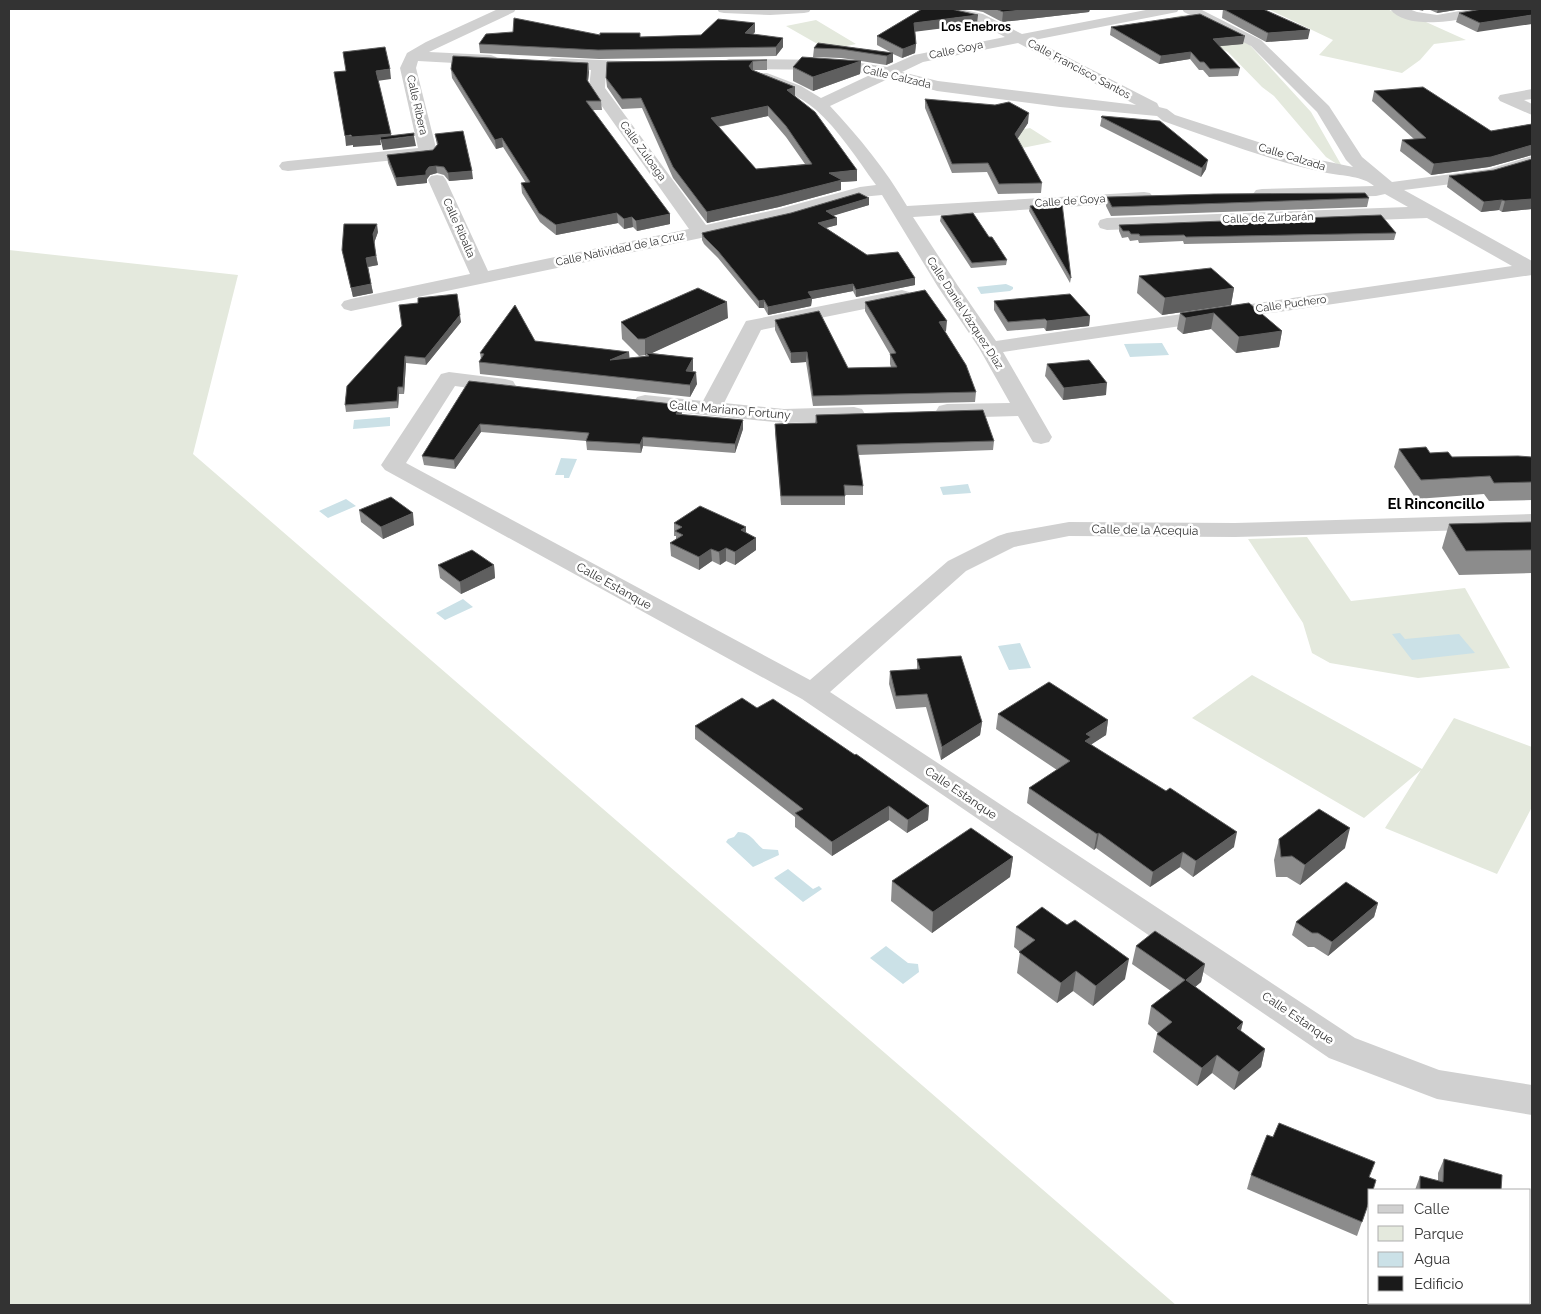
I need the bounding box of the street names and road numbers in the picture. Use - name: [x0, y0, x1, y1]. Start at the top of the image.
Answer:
- street label: Calle Francisco Santos: [1025, 36, 1133, 102]
- street label: Calle Goya: [928, 38, 984, 62]
- street label: Calle Calzada: [862, 63, 932, 91]
- street label: Calle Ribera: [404, 74, 430, 136]
- street label: Calle Zuloaga: [617, 119, 669, 183]
- street label: Calle Calzada: [1257, 141, 1327, 173]
- street label: Calle de Goya: [1034, 192, 1106, 210]
- street label: Calle Ribalta: [440, 196, 478, 260]
- street label: Calle de Zurbarán: [1222, 210, 1314, 226]
- street label: Calle Natividad de la Cruz: [554, 229, 686, 269]
- street label: Calle Daniel Vázquez Díaz: [924, 255, 1006, 372]
- street label: Calle Puchero: [1255, 293, 1328, 315]
- street label: Calle Mariano Fortuny: [669, 398, 792, 422]
- street label: Calle de la Acequia: [1092, 522, 1198, 538]
- street label: Calle Estanque: [574, 560, 654, 612]
- street label: Calle Estanque: [922, 764, 1000, 822]
- street label: Calle Estanque: [1259, 989, 1337, 1047]

